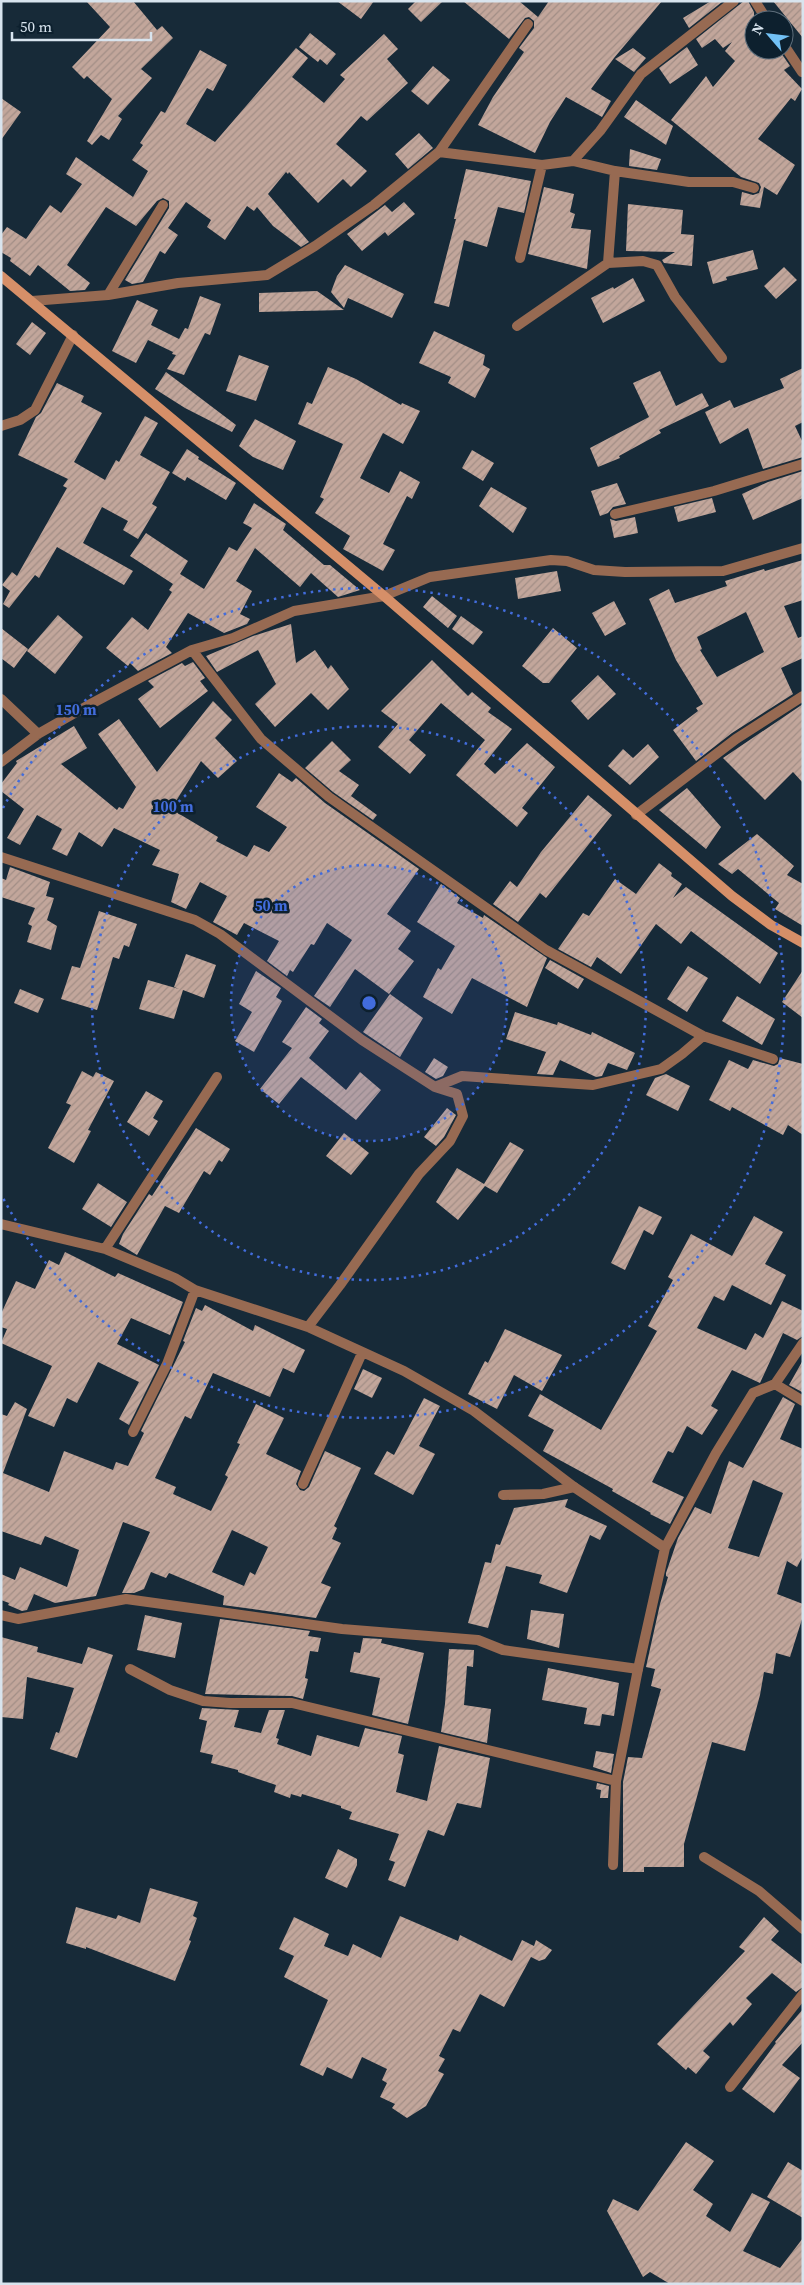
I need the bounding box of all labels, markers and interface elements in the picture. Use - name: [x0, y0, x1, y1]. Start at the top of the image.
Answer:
- scale bar: [12, 10, 151, 42]
- north arrow: [744, 10, 794, 60]
- text: 50 m: [20, 16, 52, 37]
- text: N: [746, 20, 769, 38]
- text: 150 m: [55, 699, 97, 720]
- text: 100 m: [152, 796, 194, 817]
- text: 50 m: [254, 895, 288, 916]
- centre of rings: [360, 994, 378, 1012]

